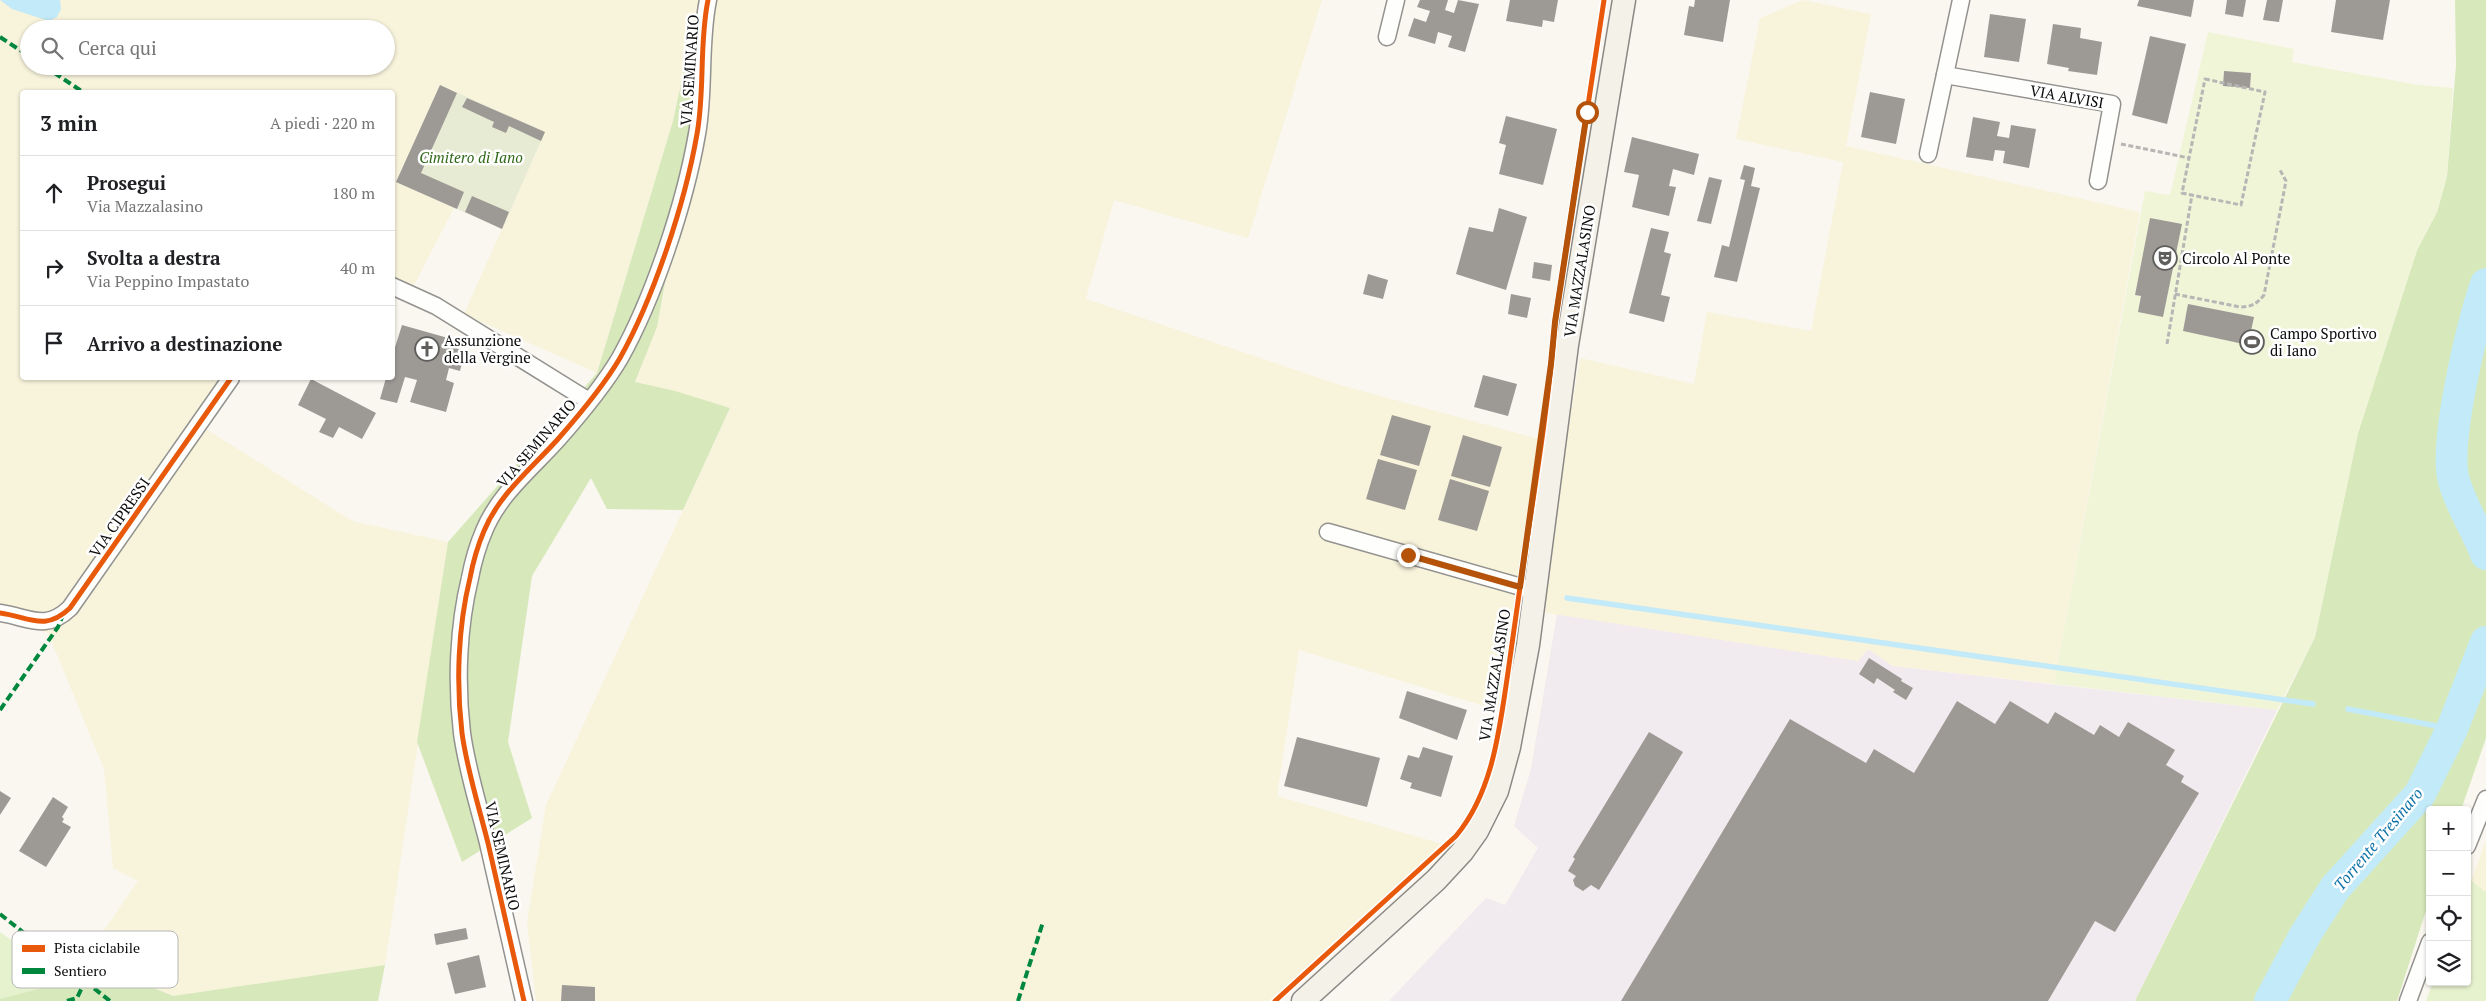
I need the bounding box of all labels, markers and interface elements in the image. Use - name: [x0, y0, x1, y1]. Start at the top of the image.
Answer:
- street label: VIA SEMINARIO: [675, 14, 703, 126]
- search box: [20, 20, 395, 75]
- icon: search: [38, 34, 66, 62]
- text: Cerca qui: [78, 35, 157, 60]
- street label: VIA ALVISI: [2028, 80, 2106, 112]
- route start: [1576, 101, 1599, 124]
- text: 3 min: [40, 109, 97, 137]
- text: A piedi · 220 m: [270, 112, 375, 134]
- park label: Cimitero di Iano: [419, 147, 523, 167]
- text: Prosegui: [87, 170, 166, 195]
- icon: ahead: [40, 179, 68, 207]
- text: 180 m: [332, 182, 375, 204]
- text: Via Mazzalasino: [87, 195, 203, 217]
- street label: VIA MAZZALASINO: [1559, 203, 1599, 339]
- text: Svolta a destra: [87, 245, 221, 270]
- theatre icon: Circolo Al Ponte: [2152, 245, 2178, 271]
- place label: Circolo Al Ponte: [2182, 248, 2290, 268]
- icon: right: [40, 254, 68, 282]
- text: 40 m: [340, 257, 375, 279]
- text: Via Peppino Impastato: [87, 270, 249, 292]
- place label: Campo Sportivo di Iano: [2270, 323, 2377, 360]
- icon: arrive: [40, 329, 68, 357]
- sports icon: Campo Sportivo di Iano: [2239, 329, 2265, 355]
- place label: Assunzione della Vergine: [444, 330, 531, 367]
- text: Arrivo a destinazione: [87, 331, 282, 356]
- church icon: Assunzione della Vergine: [414, 336, 440, 362]
- street label: VIA SEMINARIO: [492, 394, 580, 492]
- street label: VIA CIPRESSI: [84, 473, 154, 561]
- route end: [1397, 544, 1420, 567]
- street label: VIA MAZZALASINO: [1474, 607, 1514, 743]
- water label: Torrente Tresinaro: [2328, 783, 2428, 895]
- street label: VIA SEMINARIO: [481, 799, 525, 913]
- map controls: [2426, 806, 2471, 986]
- button: +: [2426, 806, 2471, 851]
- button: −: [2426, 851, 2471, 896]
- button: locate: [2426, 896, 2471, 941]
- legend: [12, 931, 178, 988]
- text: Pista ciclabile: [54, 938, 140, 957]
- button: layers: [2426, 941, 2471, 986]
- text: Sentiero: [54, 961, 107, 980]

